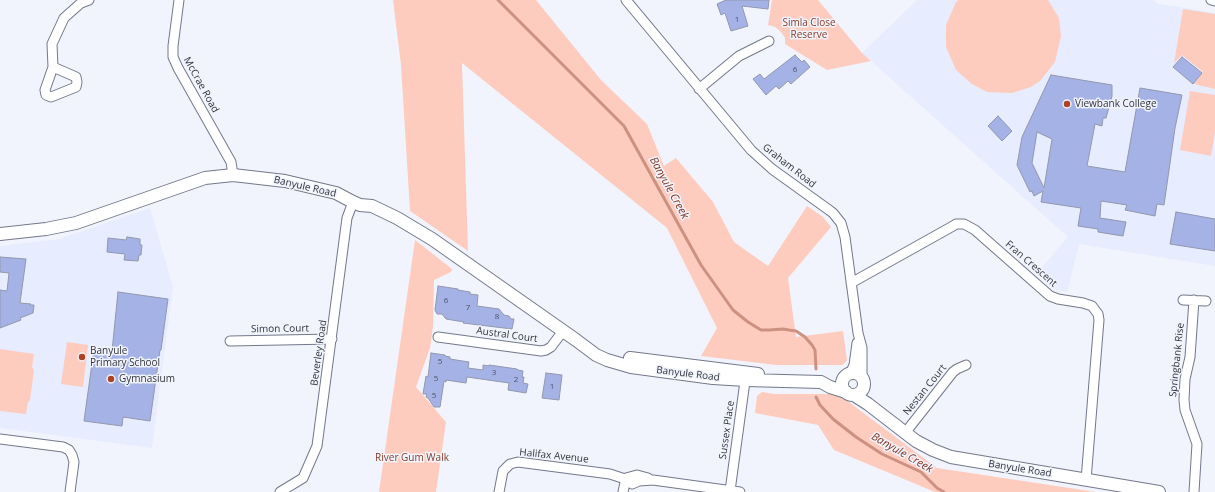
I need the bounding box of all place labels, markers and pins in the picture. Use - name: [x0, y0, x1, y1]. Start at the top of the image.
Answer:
- place label: Viewbank College: [1075, 98, 1157, 110]
- marker: Viewbank College: [1062, 99, 1072, 109]
- place label: Banyule Primary School: [90, 345, 160, 368]
- marker: Banyule Primary School: [77, 352, 87, 362]
- place label: Gymnasium: [119, 373, 175, 385]
- marker: Gymnasium: [106, 374, 116, 384]

